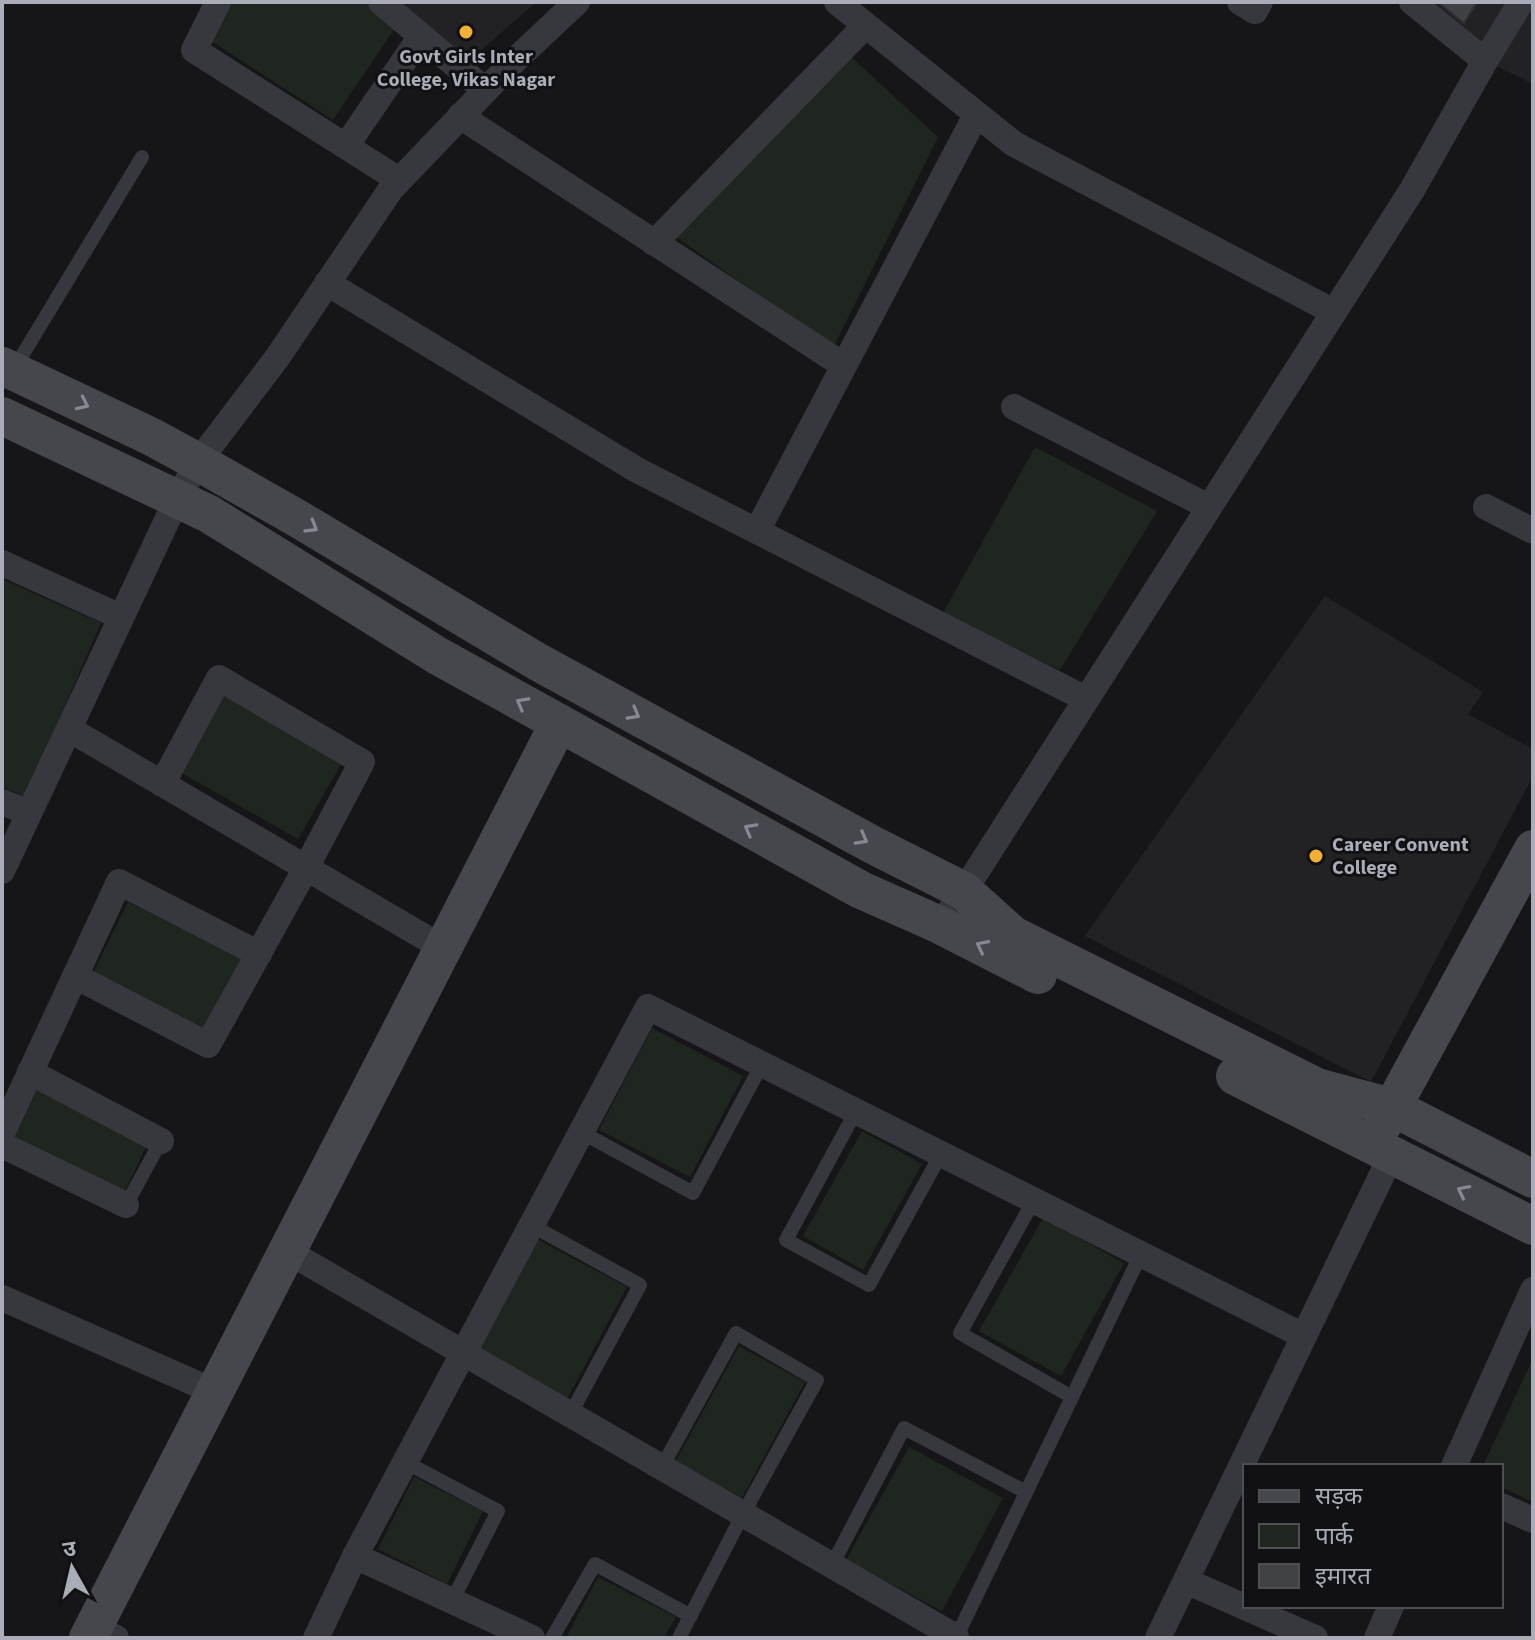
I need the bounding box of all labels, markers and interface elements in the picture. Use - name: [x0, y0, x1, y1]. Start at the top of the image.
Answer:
- marker: Govt Girls Inter College, Vikas Nagar: [457, 23, 475, 41]
- place label: Govt Girls Inter College, Vikas Nagar: [377, 43, 555, 94]
- one-way arrow: [75, 394, 90, 410]
- one-way arrow: [303, 517, 318, 533]
- one-way arrow: [517, 697, 531, 713]
- one-way arrow: [625, 705, 640, 720]
- one-way arrow: [744, 823, 759, 839]
- one-way arrow: [853, 829, 868, 845]
- place label: Career Convent College: [1332, 831, 1469, 882]
- marker: Career Convent College: [1307, 847, 1325, 865]
- one-way arrow: [975, 941, 990, 956]
- one-way arrow: [1457, 1185, 1472, 1200]
- legend: [1243, 1464, 1503, 1608]
- text: सड़क: [1315, 1479, 1363, 1514]
- text: पार्क: [1315, 1519, 1354, 1554]
- north arrow: [32, 1528, 112, 1608]
- text: उ: [61, 1532, 79, 1566]
- text: इमारत: [1315, 1559, 1372, 1594]

